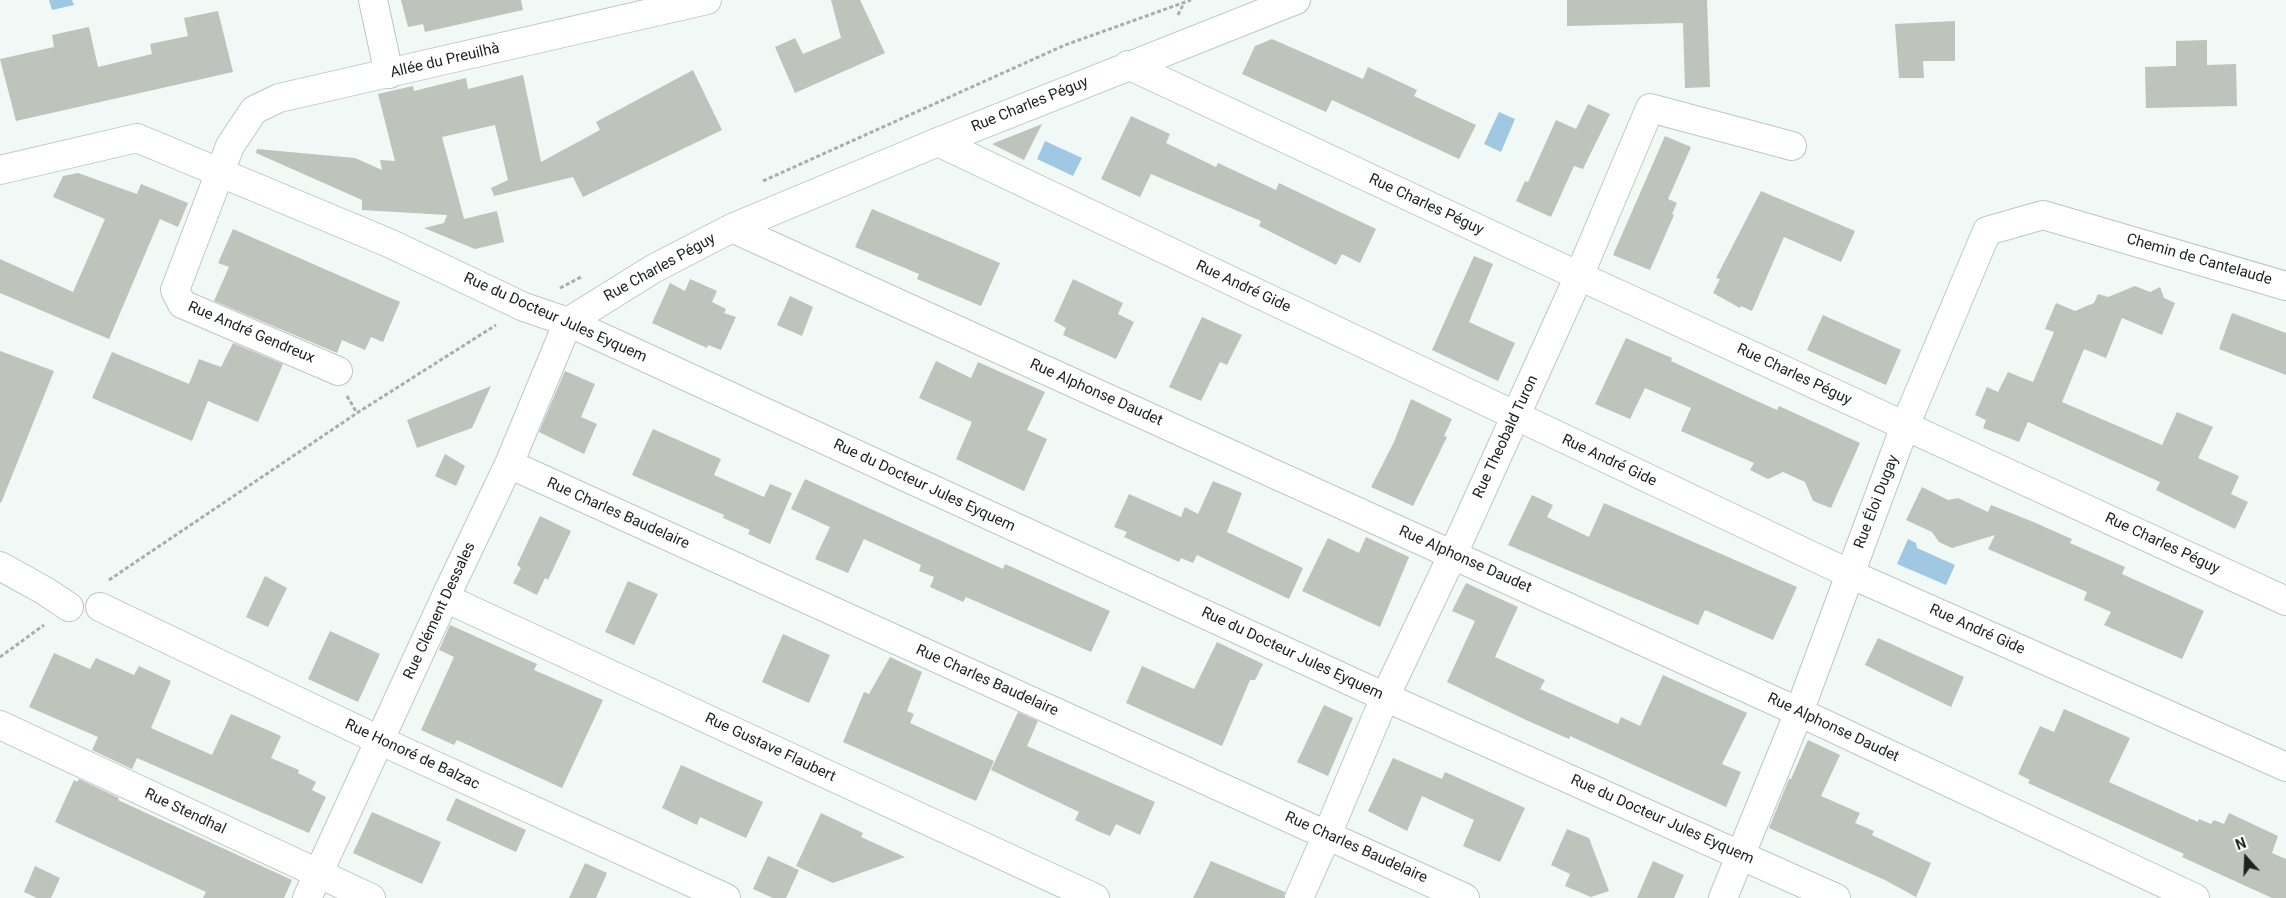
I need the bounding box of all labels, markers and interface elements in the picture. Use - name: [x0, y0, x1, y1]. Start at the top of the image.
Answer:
- street label: Allée du Preuilhà: [389, 40, 501, 82]
- street label: Rue Charles Péguy: [969, 73, 1091, 137]
- street label: Rue Charles Péguy: [1366, 171, 1486, 239]
- street label: Rue Charles Péguy: [601, 230, 719, 306]
- street label: Chemin de Cantelaude: [2124, 231, 2274, 289]
- street label: Rue André Gide: [1193, 257, 1293, 317]
- street label: Rue du Docteur Jules Eyquem: [461, 269, 649, 367]
- street label: Rue André Gendreux: [185, 298, 317, 368]
- street label: Rue Charles Péguy: [1734, 341, 1854, 409]
- street label: Rue Alphonse Daudet: [1027, 356, 1165, 430]
- street label: Rue Theobald Turon: [1470, 373, 1542, 501]
- street label: Rue André Gide: [1559, 431, 1659, 491]
- street label: Rue du Docteur Jules Eyquem: [830, 436, 1018, 536]
- street label: Rue Éloi Dugay: [1851, 453, 1903, 551]
- street label: Rue Charles Baudelaire: [544, 474, 692, 554]
- street label: Rue Charles Péguy: [2102, 510, 2222, 578]
- street label: Rue Alphonse Daudet: [1396, 523, 1534, 597]
- street label: Rue Clément Dessales: [400, 540, 480, 682]
- street label: Rue André Gide: [1926, 601, 2028, 659]
- street label: Rue du Docteur Jules Eyquem: [1198, 604, 1386, 704]
- street label: Rue Charles Baudelaire: [913, 641, 1061, 721]
- street label: Rue Alphonse Daudet: [1764, 690, 1902, 766]
- street label: Rue Gustave Flaubert: [702, 710, 838, 786]
- street label: Rue Honoré de Balzac: [342, 716, 482, 794]
- street label: Rue du Docteur Jules Eyquem: [1568, 771, 1756, 869]
- street label: Rue Stendhal: [141, 785, 229, 839]
- street label: Rue Charles Baudelaire: [1282, 808, 1430, 888]
- north arrow: [2221, 833, 2271, 883]
- text: N: [2233, 835, 2248, 853]

